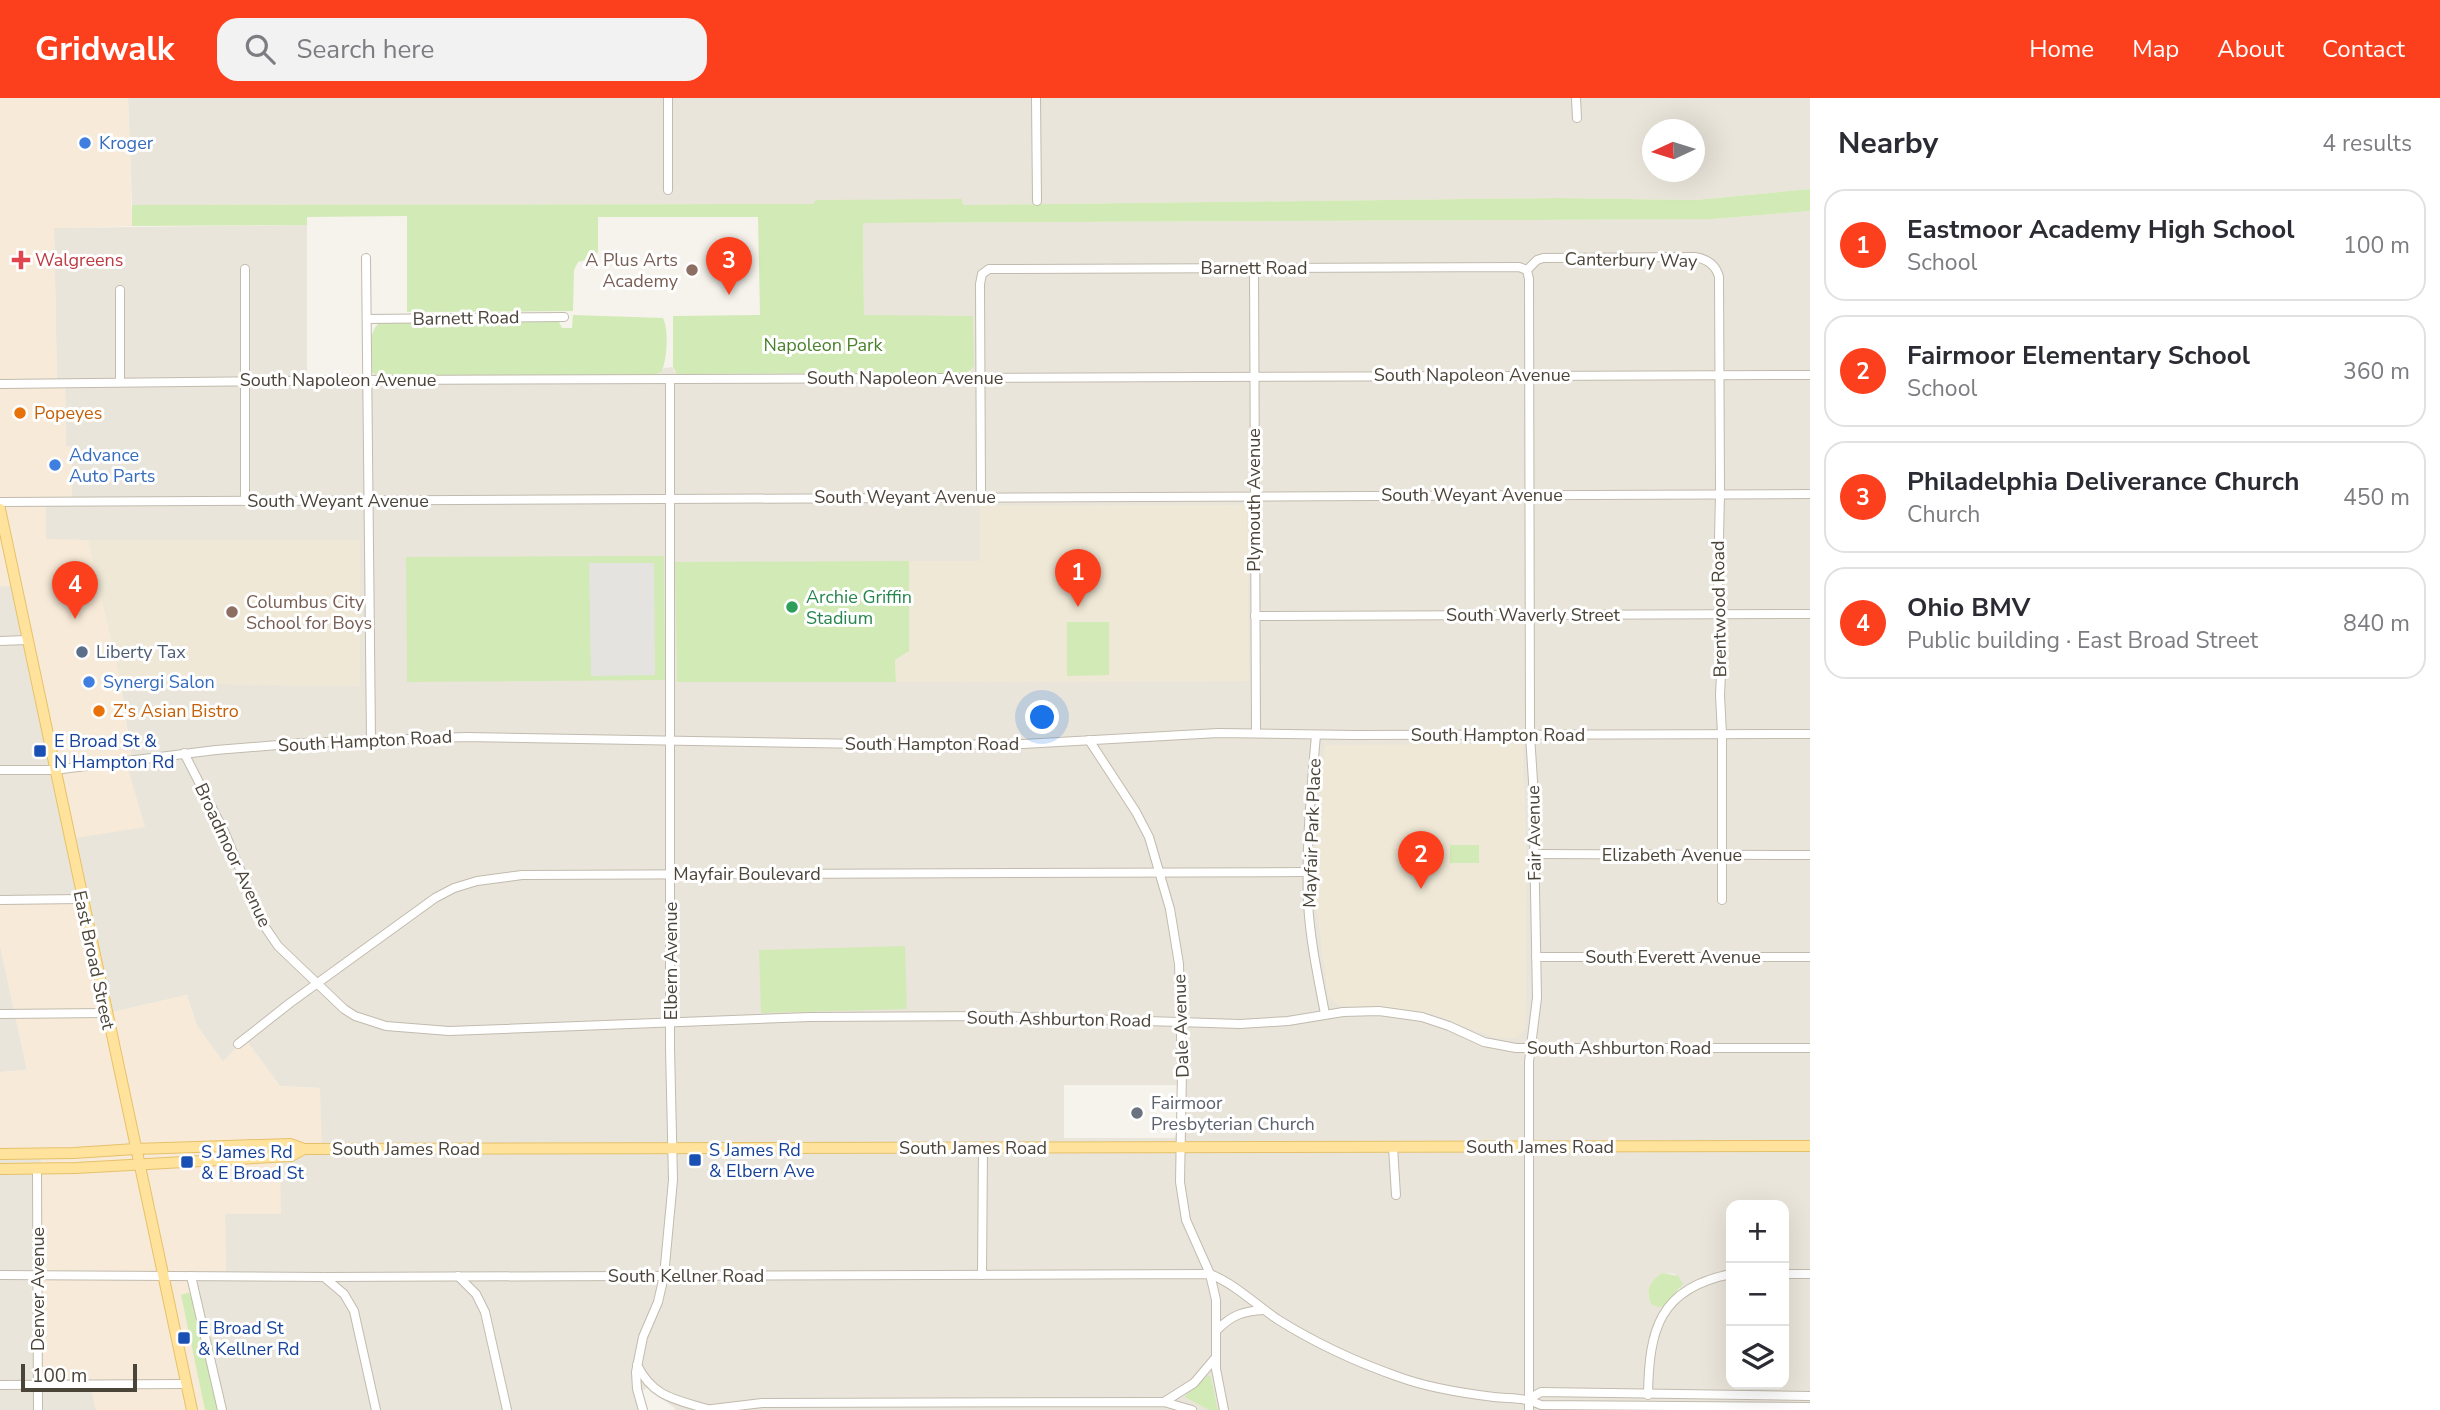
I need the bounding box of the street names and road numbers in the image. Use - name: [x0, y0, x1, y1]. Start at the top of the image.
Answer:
- street label: Canterbury Way: [1564, 247, 1698, 273]
- street label: Barnett Road: [1201, 256, 1307, 280]
- street label: Barnett Road: [412, 305, 520, 331]
- street label: South Napoleon Avenue: [1374, 363, 1570, 387]
- street label: South Napoleon Avenue: [807, 366, 1003, 390]
- street label: South Napoleon Avenue: [240, 368, 436, 392]
- street label: Plymouth Avenue: [1242, 428, 1266, 572]
- street label: South Weyant Avenue: [1381, 483, 1563, 507]
- street label: South Weyant Avenue: [814, 485, 996, 509]
- street label: South Weyant Avenue: [247, 489, 429, 513]
- street label: Brentwood Road: [1706, 540, 1732, 678]
- street label: South Waverly Street: [1446, 603, 1621, 627]
- street label: South Hampton Road: [1411, 723, 1585, 747]
- street label: South Hampton Road: [277, 724, 453, 758]
- street label: South Hampton Road: [845, 732, 1019, 756]
- street label: Mayfair Park Place: [1297, 758, 1327, 908]
- street label: Broadmoor Avenue: [189, 779, 277, 931]
- street label: Fair Avenue: [1521, 785, 1547, 881]
- street label: Elizabeth Avenue: [1602, 843, 1742, 867]
- street label: Mayfair Boulevard: [673, 862, 821, 886]
- street label: East Broad Street: [68, 888, 121, 1032]
- street label: Elbern Avenue: [659, 902, 683, 1020]
- street label: South Everett Avenue: [1585, 945, 1761, 969]
- street label: Dale Avenue: [1167, 974, 1195, 1078]
- street label: South Ashburton Road: [966, 1005, 1152, 1033]
- street label: South Ashburton Road: [1527, 1036, 1711, 1060]
- street label: South James Road: [1466, 1135, 1614, 1159]
- street label: South James Road: [899, 1136, 1047, 1160]
- street label: South James Road: [332, 1137, 480, 1161]
- street label: Denver Avenue: [26, 1227, 50, 1351]
- street label: South Kellner Road: [608, 1264, 764, 1288]

